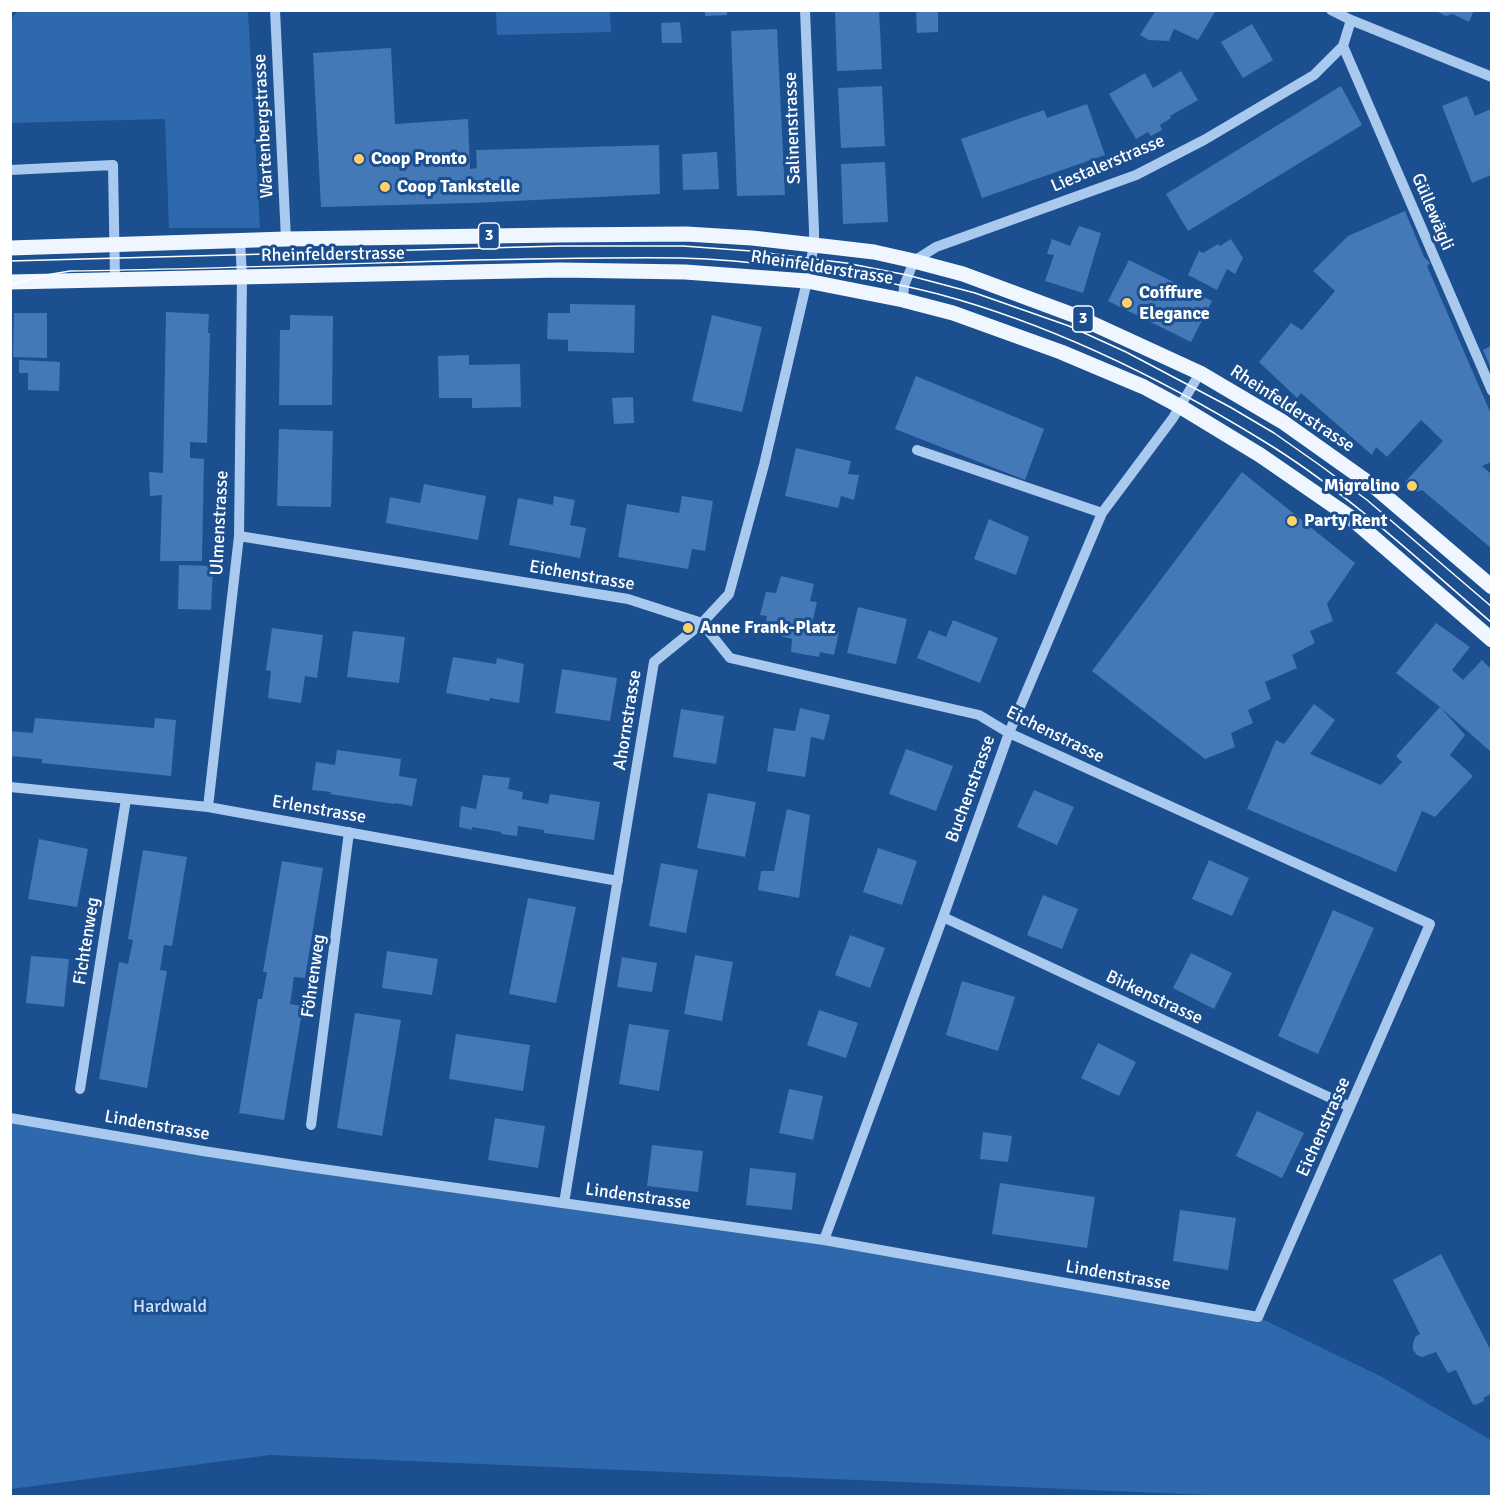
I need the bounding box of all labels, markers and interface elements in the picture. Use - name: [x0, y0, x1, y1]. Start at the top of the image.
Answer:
- street label: Wartenbergstrasse: [249, 53, 279, 199]
- street label: Salinenstrasse: [780, 71, 806, 185]
- street label: Liestalerstrasse: [1048, 130, 1168, 198]
- place label: Coop Pronto: [371, 148, 467, 170]
- marker: Coop Pronto: [352, 152, 366, 166]
- street label: Güllewägli: [1406, 170, 1458, 254]
- place label: Coop Tankstelle: [397, 176, 520, 198]
- marker: Coop Tankstelle: [378, 180, 392, 194]
- road number: 3: [478, 223, 500, 249]
- street label: Rheinfelderstrasse: [261, 243, 405, 267]
- street label: Rheinfelderstrasse: [749, 246, 895, 290]
- place label: Coiffure Elegance: [1139, 282, 1210, 324]
- marker: Coiffure Elegance: [1120, 296, 1134, 310]
- road number: 3: [1072, 306, 1094, 332]
- street label: Rheinfelderstrasse: [1226, 361, 1358, 457]
- street label: Ulmenstrasse: [206, 470, 234, 576]
- place label: Migrolino: [1324, 475, 1400, 497]
- marker: Migrolino: [1405, 479, 1419, 493]
- place label: Party Rent: [1304, 510, 1387, 532]
- marker: Party Rent: [1285, 514, 1299, 528]
- street label: Eichenstrasse: [528, 556, 636, 596]
- place label: Anne Frank-Platz: [700, 617, 836, 639]
- marker: Anne Frank-Platz: [681, 621, 695, 635]
- street label: Ahornstrasse: [609, 668, 647, 772]
- street label: Eichenstrasse: [1002, 702, 1108, 768]
- street label: Buchenstrasse: [942, 733, 1000, 845]
- street label: Erlenstrasse: [270, 791, 368, 829]
- street label: Fichtenweg: [69, 896, 105, 986]
- street label: Föhrenweg: [297, 933, 331, 1019]
- street label: Birkenstrasse: [1102, 966, 1206, 1030]
- street label: Eichenstrasse: [1292, 1074, 1356, 1180]
- street label: Lindenstrasse: [103, 1106, 211, 1146]
- street label: Lindenstrasse: [584, 1179, 692, 1215]
- street label: Lindenstrasse: [1064, 1256, 1172, 1296]
- park label: Hardwald: [133, 1296, 207, 1318]

